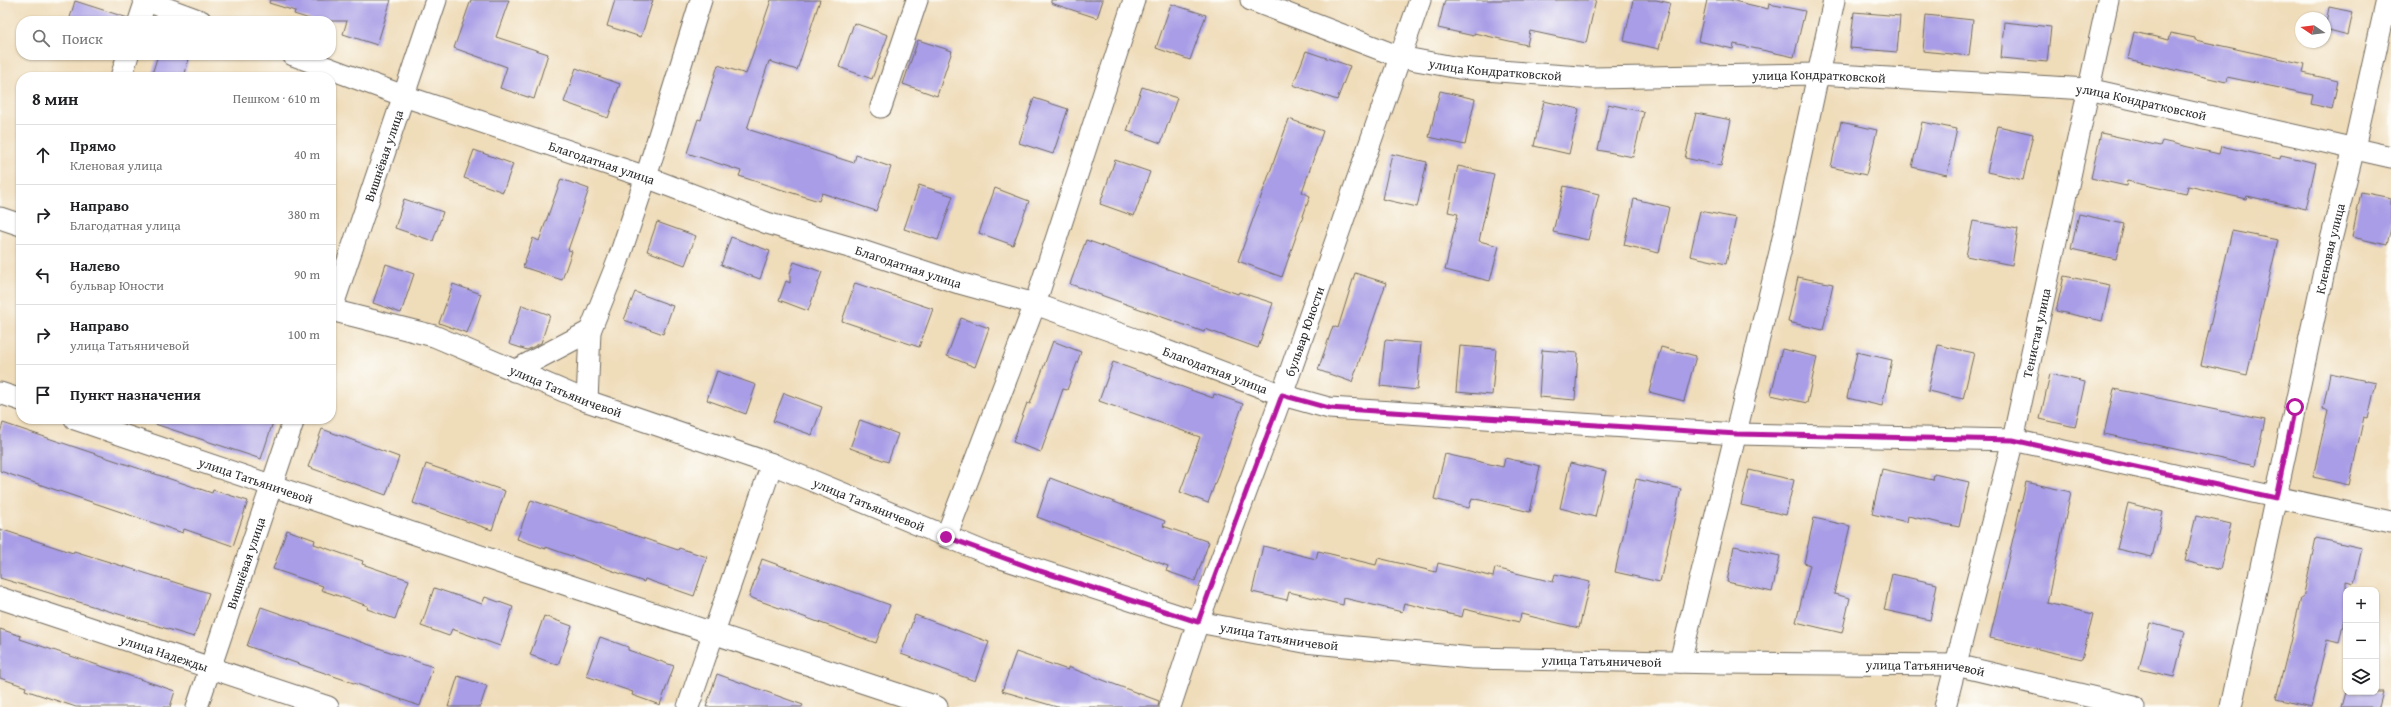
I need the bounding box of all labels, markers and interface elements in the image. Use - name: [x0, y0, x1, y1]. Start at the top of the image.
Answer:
- north arrow: [2295, 12, 2331, 48]
- search box: [16, 16, 336, 60]
- icon: search: [30, 27, 52, 49]
- text: Поиск: [62, 28, 103, 49]
- street label: улица Кондратковской: [1426, 53, 1563, 85]
- street label: улица Кондратковской: [1751, 64, 1886, 87]
- street label: улица Кондратковской: [2074, 79, 2209, 125]
- text: 8 мин: [32, 86, 78, 111]
- text: Пешком · 610 m: [233, 89, 320, 108]
- street label: Вишнёвая улица: [359, 106, 408, 204]
- text: Прямо: [70, 135, 116, 156]
- street label: Благодатная улица: [546, 136, 658, 189]
- icon: ahead: [32, 144, 54, 166]
- text: 40 m: [294, 145, 320, 164]
- text: Кленовая улица: [70, 156, 162, 175]
- text: Направо: [70, 195, 129, 216]
- street label: Кленовая улица: [2310, 200, 2350, 296]
- icon: right: [32, 204, 54, 226]
- text: 380 m: [288, 205, 320, 224]
- text: Благодатная улица: [70, 216, 181, 235]
- street label: Благодатная улица: [853, 240, 965, 293]
- text: Налево: [70, 255, 120, 276]
- icon: left: [32, 264, 54, 286]
- text: 90 m: [294, 265, 320, 284]
- text: бульвар Юности: [70, 276, 164, 295]
- street label: бульвар Юности: [1280, 283, 1329, 379]
- street label: Тенистая улица: [2017, 285, 2055, 380]
- text: Направо: [70, 315, 129, 336]
- icon: right: [32, 324, 54, 346]
- text: 100 m: [288, 325, 320, 344]
- text: улица Татьяничевой: [70, 336, 189, 355]
- street label: Благодатная улица: [1160, 341, 1271, 399]
- street label: улица Татьяничевой: [506, 359, 625, 422]
- icon: arrive: [32, 384, 54, 406]
- text: Пункт назначения: [70, 384, 201, 405]
- route start: [2286, 398, 2304, 416]
- street label: улица Татьяничевой: [195, 452, 316, 508]
- street label: улица Татьяничевой: [809, 472, 928, 536]
- street label: Вишнёвая улица: [221, 514, 270, 611]
- route end: [937, 528, 955, 546]
- map controls: [2343, 587, 2379, 695]
- button: +: [2343, 587, 2379, 623]
- street label: улица Татьяничевой: [1217, 617, 1339, 655]
- button: −: [2343, 623, 2379, 659]
- street label: улица Надежды: [117, 629, 211, 676]
- street label: улица Татьяничевой: [1541, 650, 1662, 671]
- street label: улица Татьяничевой: [1865, 655, 1987, 681]
- button: layers: [2343, 659, 2379, 695]

